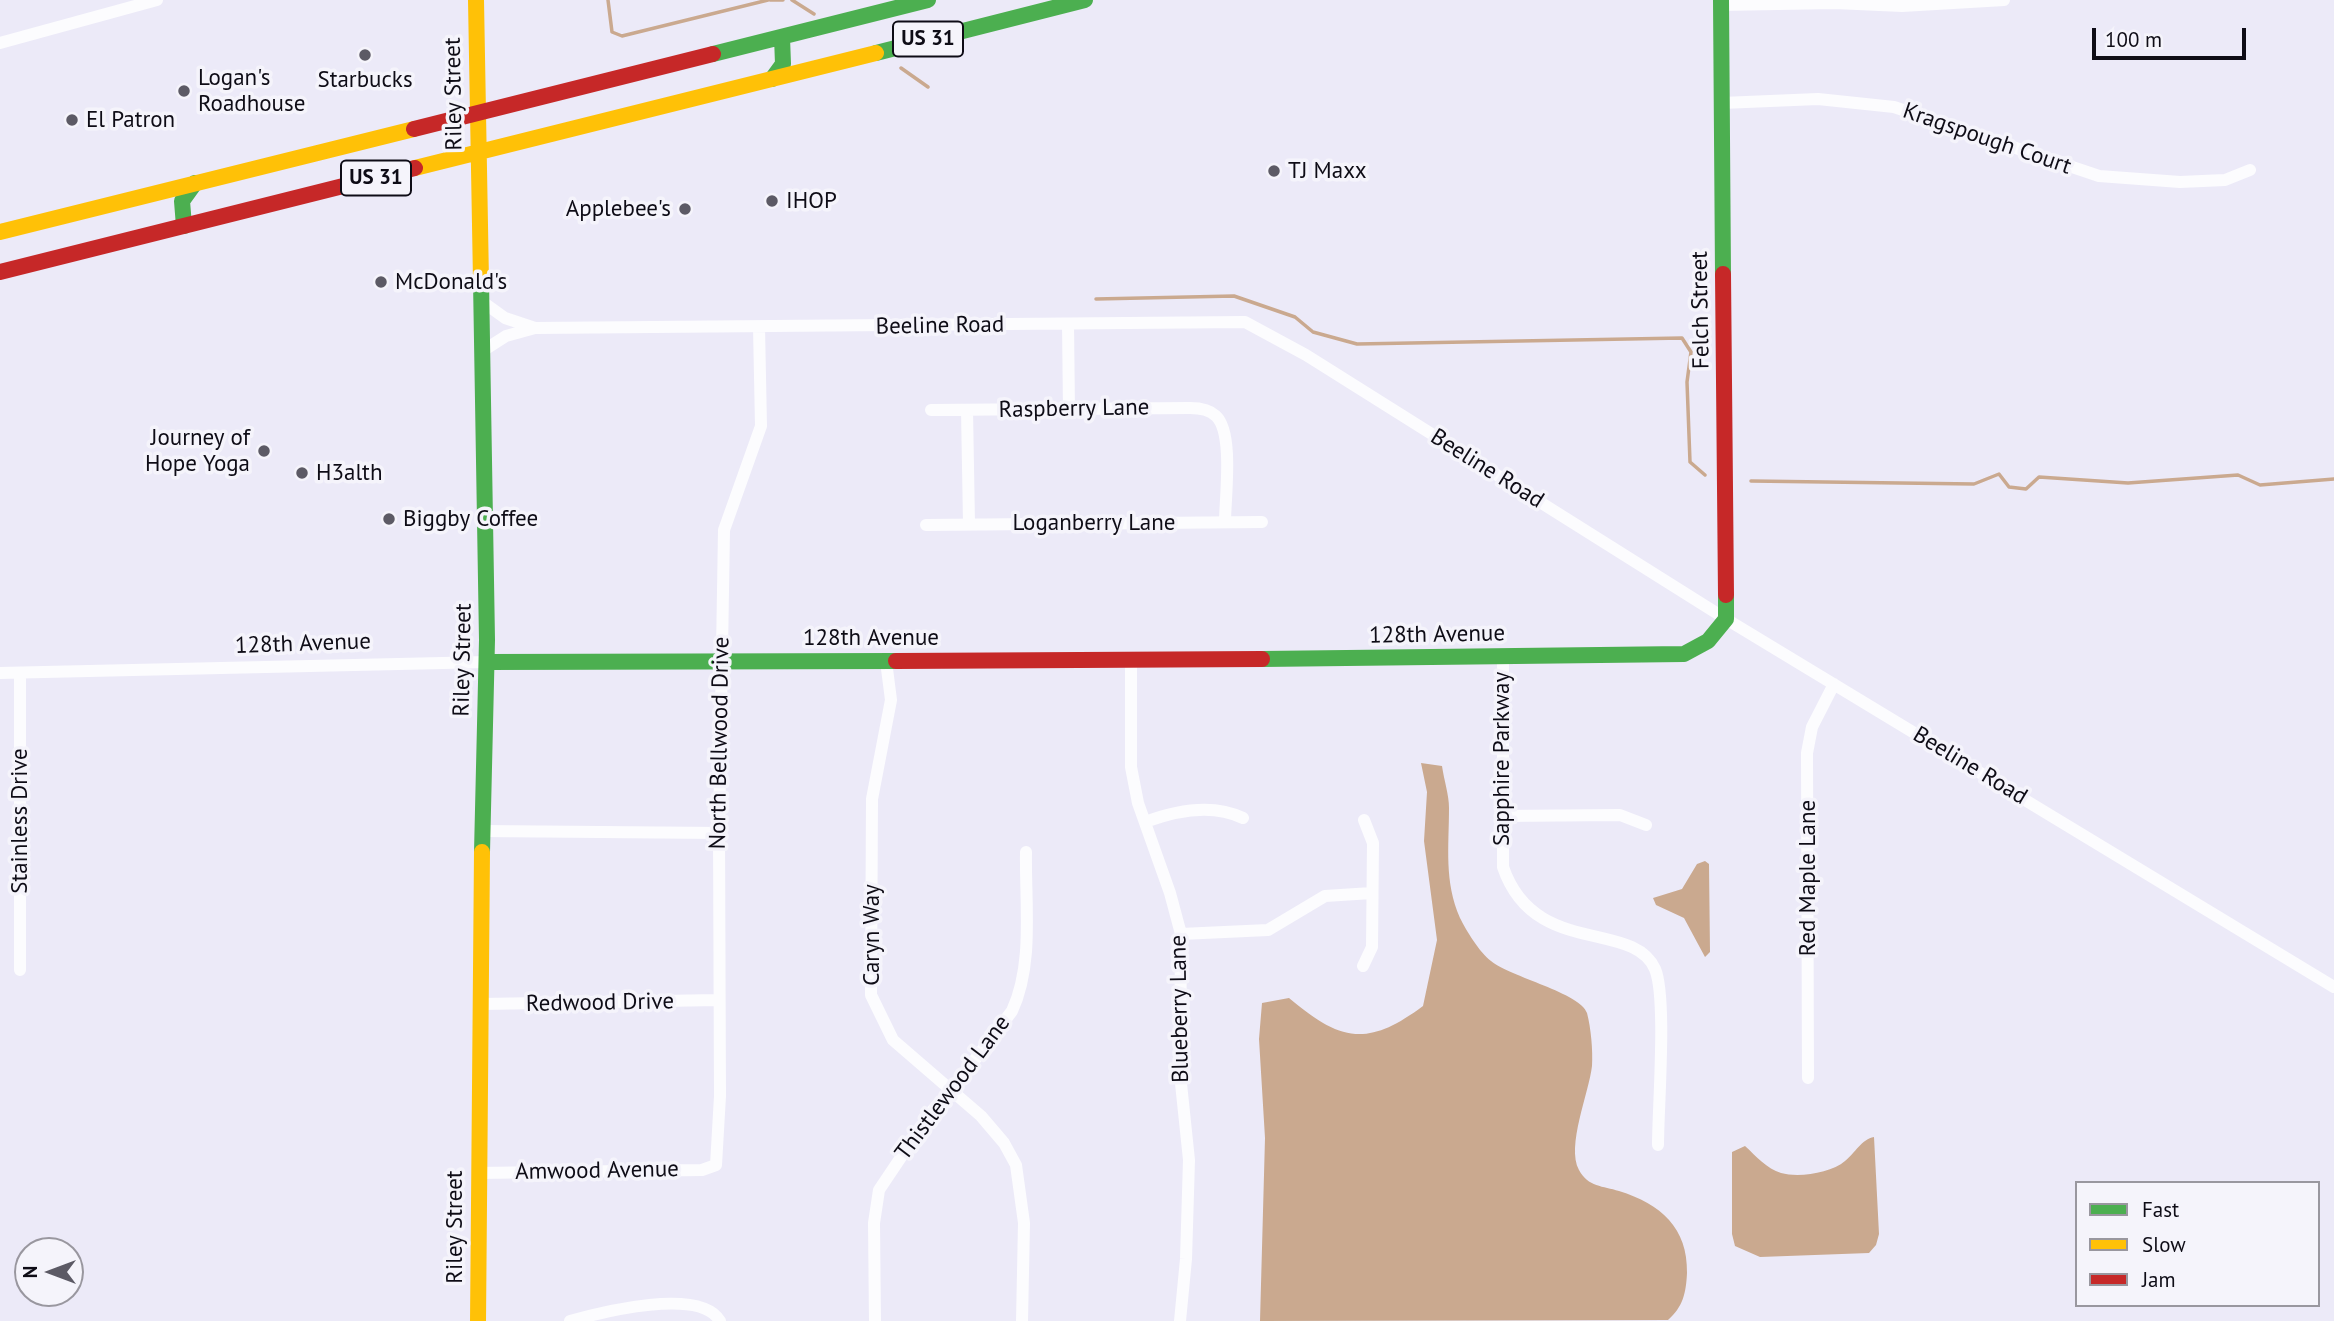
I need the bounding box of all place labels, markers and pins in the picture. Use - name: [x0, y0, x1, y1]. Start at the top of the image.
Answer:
- marker: Starbucks: [357, 47, 373, 63]
- place label: Logan's Roadhouse: [198, 64, 305, 118]
- place label: Starbucks: [317, 66, 413, 94]
- marker: Logan's Roadhouse: [176, 83, 192, 99]
- place label: El Patron: [86, 106, 175, 134]
- marker: El Patron: [64, 112, 80, 128]
- place label: TJ Maxx: [1288, 157, 1367, 185]
- marker: TJ Maxx: [1266, 163, 1282, 179]
- place label: IHOP: [786, 187, 837, 215]
- marker: IHOP: [764, 193, 780, 209]
- place label: Applebee's: [566, 195, 671, 223]
- marker: Applebee's: [677, 201, 693, 217]
- place label: McDonald's: [395, 268, 507, 296]
- marker: McDonald's: [373, 274, 389, 290]
- place label: Journey of Hope Yoga: [145, 424, 250, 478]
- marker: Journey of Hope Yoga: [256, 443, 272, 459]
- place label: H3alth: [316, 459, 382, 487]
- marker: H3alth: [294, 465, 310, 481]
- place label: Biggby Coffee: [403, 505, 538, 533]
- marker: Biggby Coffee: [381, 511, 397, 527]

